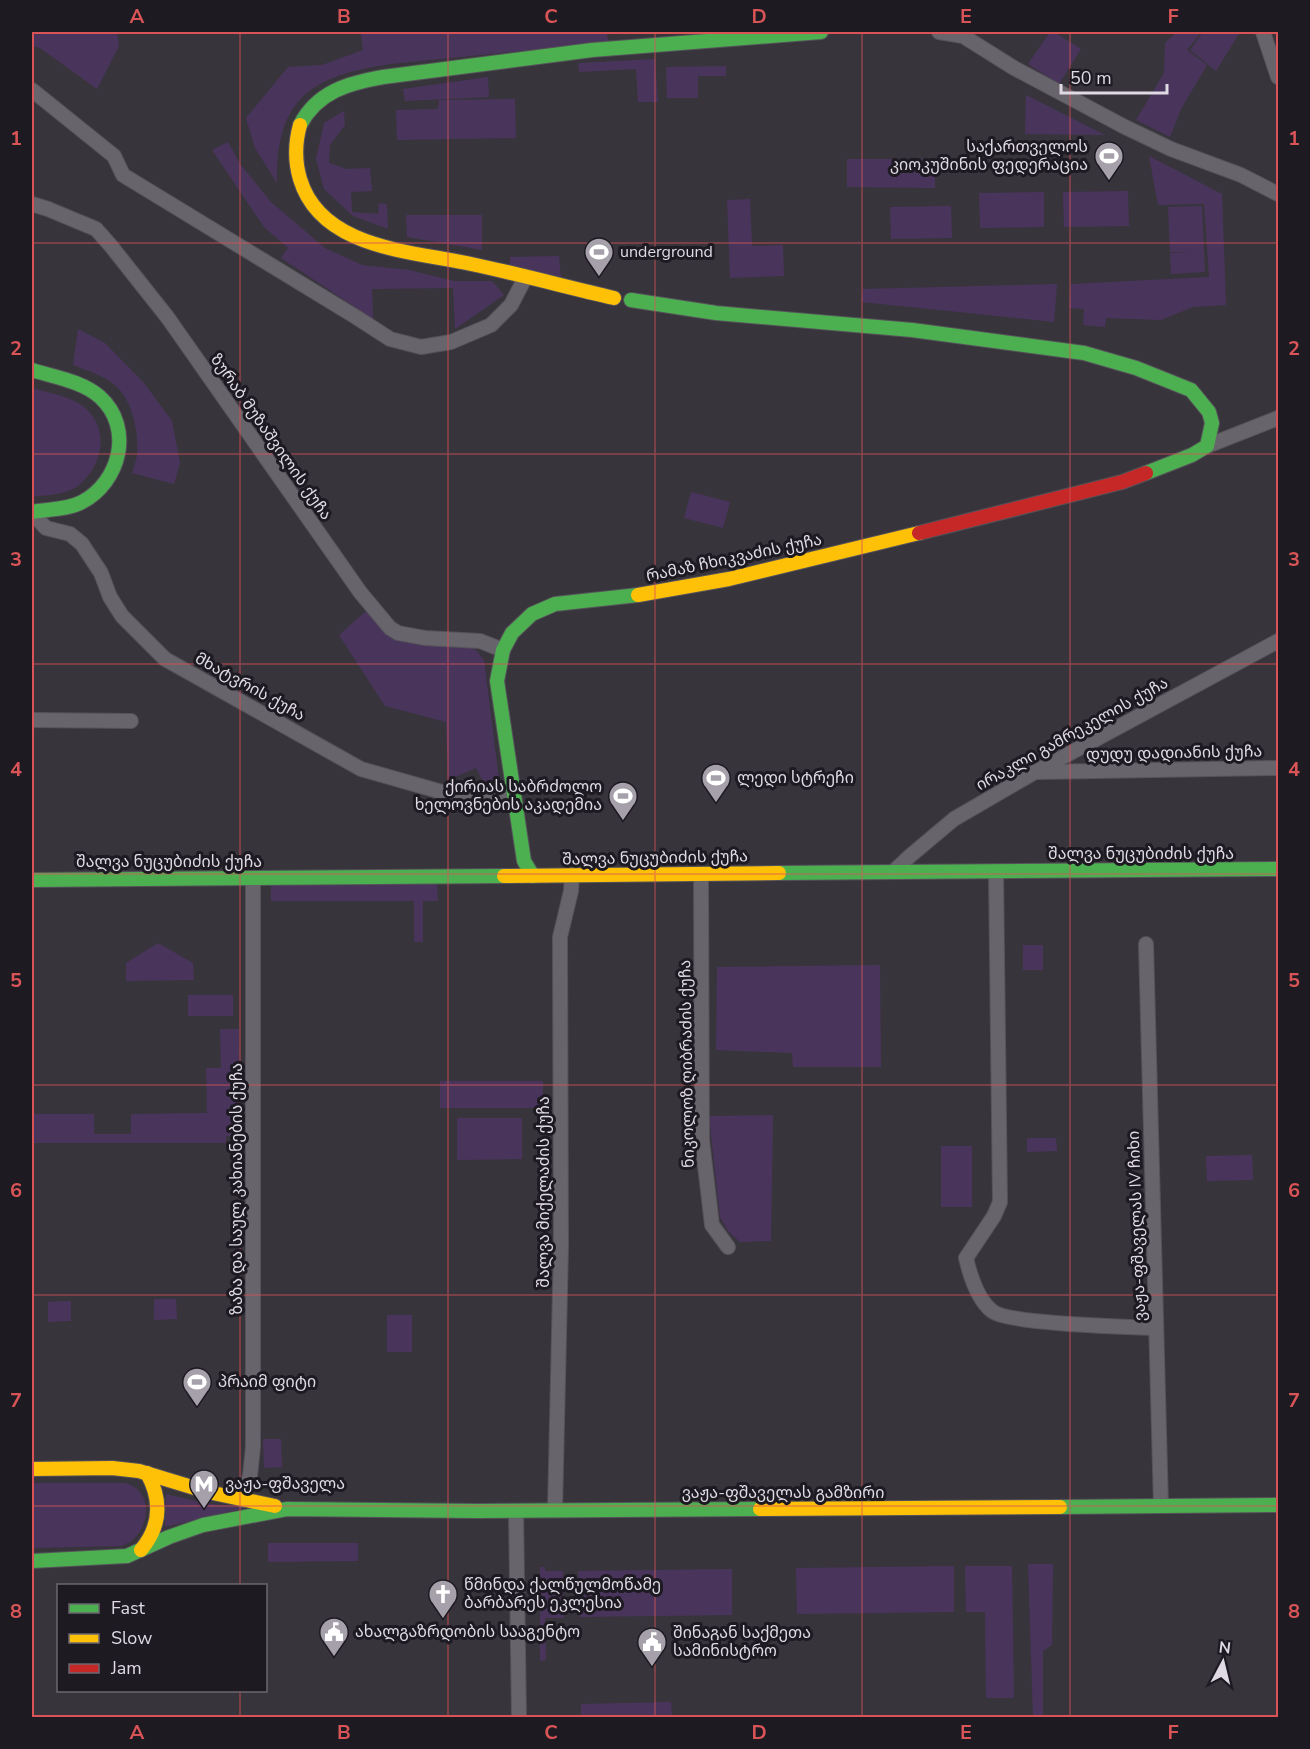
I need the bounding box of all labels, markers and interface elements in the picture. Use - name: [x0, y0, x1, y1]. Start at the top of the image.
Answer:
- text: A: [130, 3, 145, 30]
- text: B: [337, 3, 351, 30]
- text: C: [544, 3, 558, 30]
- text: D: [751, 3, 767, 30]
- text: E: [960, 3, 972, 30]
- text: F: [1167, 3, 1179, 30]
- scale bar: [1061, 57, 1168, 95]
- text: 50 m: [1070, 66, 1112, 90]
- text: 1: [10, 125, 22, 152]
- text: 1: [1288, 125, 1300, 152]
- place label: საქართველოს კიოკუშინის ფედერაცია: [890, 136, 1088, 176]
- sports icon: საქართველოს კიოკუშინის ფედერაცია: [1093, 140, 1125, 182]
- sports icon: underground: [583, 236, 615, 278]
- place label: underground: [620, 241, 713, 263]
- text: 2: [10, 335, 22, 362]
- text: 2: [1288, 335, 1300, 362]
- street label: ზურაბ მუზაშვილის ქუჩა: [205, 350, 337, 524]
- street label: რამაზ ჩხიკვაძის ქუჩა: [644, 529, 824, 587]
- text: 3: [10, 546, 22, 573]
- text: 3: [1288, 546, 1300, 573]
- street label: მხატვრის ქუჩა: [191, 648, 309, 726]
- street label: ირაკლი გამრეკელის ქუჩა: [972, 672, 1172, 796]
- street label: დუდუ დადიანის ქუჩა: [1086, 740, 1262, 766]
- text: 4: [10, 756, 22, 783]
- text: 4: [1288, 756, 1300, 783]
- sports icon: ლედი სტრეჩი: [700, 762, 732, 804]
- place label: ლედი სტრეჩი: [737, 767, 854, 789]
- place label: ქირიას საბრძოლო ხელოვნების აკადემია: [415, 776, 602, 816]
- sports icon: ქირიას საბრძოლო ხელოვნების აკადემია: [607, 780, 639, 822]
- street label: შალვა ნუცუბიძის ქუჩა: [1048, 843, 1234, 865]
- street label: შალვა ნუცუბიძის ქუჩა: [562, 845, 748, 871]
- street label: შალვა ნუცუბიძის ქუჩა: [76, 851, 262, 873]
- street label: ნიკოლოზ ღიბრაძის ქუჩა: [674, 960, 700, 1168]
- text: 5: [10, 967, 22, 994]
- text: 5: [1288, 967, 1300, 994]
- street label: ზაზა და საულ კახიანების ქუჩა: [226, 1063, 248, 1315]
- street label: შალვა მიქელაძის ქუჩა: [533, 1096, 555, 1288]
- street label: ვაჟა-ფშაველას IV ჩიხი: [1123, 1130, 1151, 1322]
- text: 6: [10, 1177, 22, 1204]
- text: 6: [1288, 1177, 1300, 1204]
- sports icon: პრაიმ ფიტი: [181, 1366, 213, 1408]
- place label: პრაიმ ფიტი: [218, 1371, 316, 1393]
- text: 7: [10, 1387, 22, 1414]
- text: 7: [1288, 1387, 1300, 1414]
- metro station icon: ვაჟა-ფშაველა: [188, 1468, 220, 1510]
- place label: ვაჟა-ფშაველა: [225, 1473, 345, 1495]
- street label: ვაჟა-ფშაველას გამზირი: [682, 1482, 884, 1504]
- place label: წმინდა ქალწულმოწამე ბარბარეს ეკლესია: [464, 1574, 661, 1614]
- church icon: წმინდა ქალწულმოწამე ბარბარეს ეკლესია: [427, 1578, 459, 1620]
- legend: [57, 1584, 267, 1692]
- text: Fast: [111, 1596, 146, 1620]
- text: 8: [10, 1598, 22, 1625]
- text: 8: [1288, 1598, 1300, 1625]
- public building icon: ახალგაზრდობის სააგენტო: [318, 1616, 350, 1658]
- place label: ახალგაზრდობის სააგენტო: [355, 1621, 580, 1643]
- place label: შინაგან საქმეთა სამინისტრო: [673, 1622, 811, 1662]
- text: Slow: [111, 1626, 152, 1650]
- public building icon: შინაგან საქმეთა სამინისტრო: [636, 1626, 668, 1668]
- north arrow: [1193, 1632, 1253, 1692]
- text: N: [1217, 1636, 1232, 1660]
- text: Jam: [110, 1656, 142, 1680]
- text: A: [130, 1719, 145, 1746]
- text: B: [337, 1719, 351, 1746]
- text: C: [544, 1719, 558, 1746]
- text: D: [751, 1719, 767, 1746]
- text: E: [960, 1719, 972, 1746]
- text: F: [1167, 1719, 1179, 1746]

